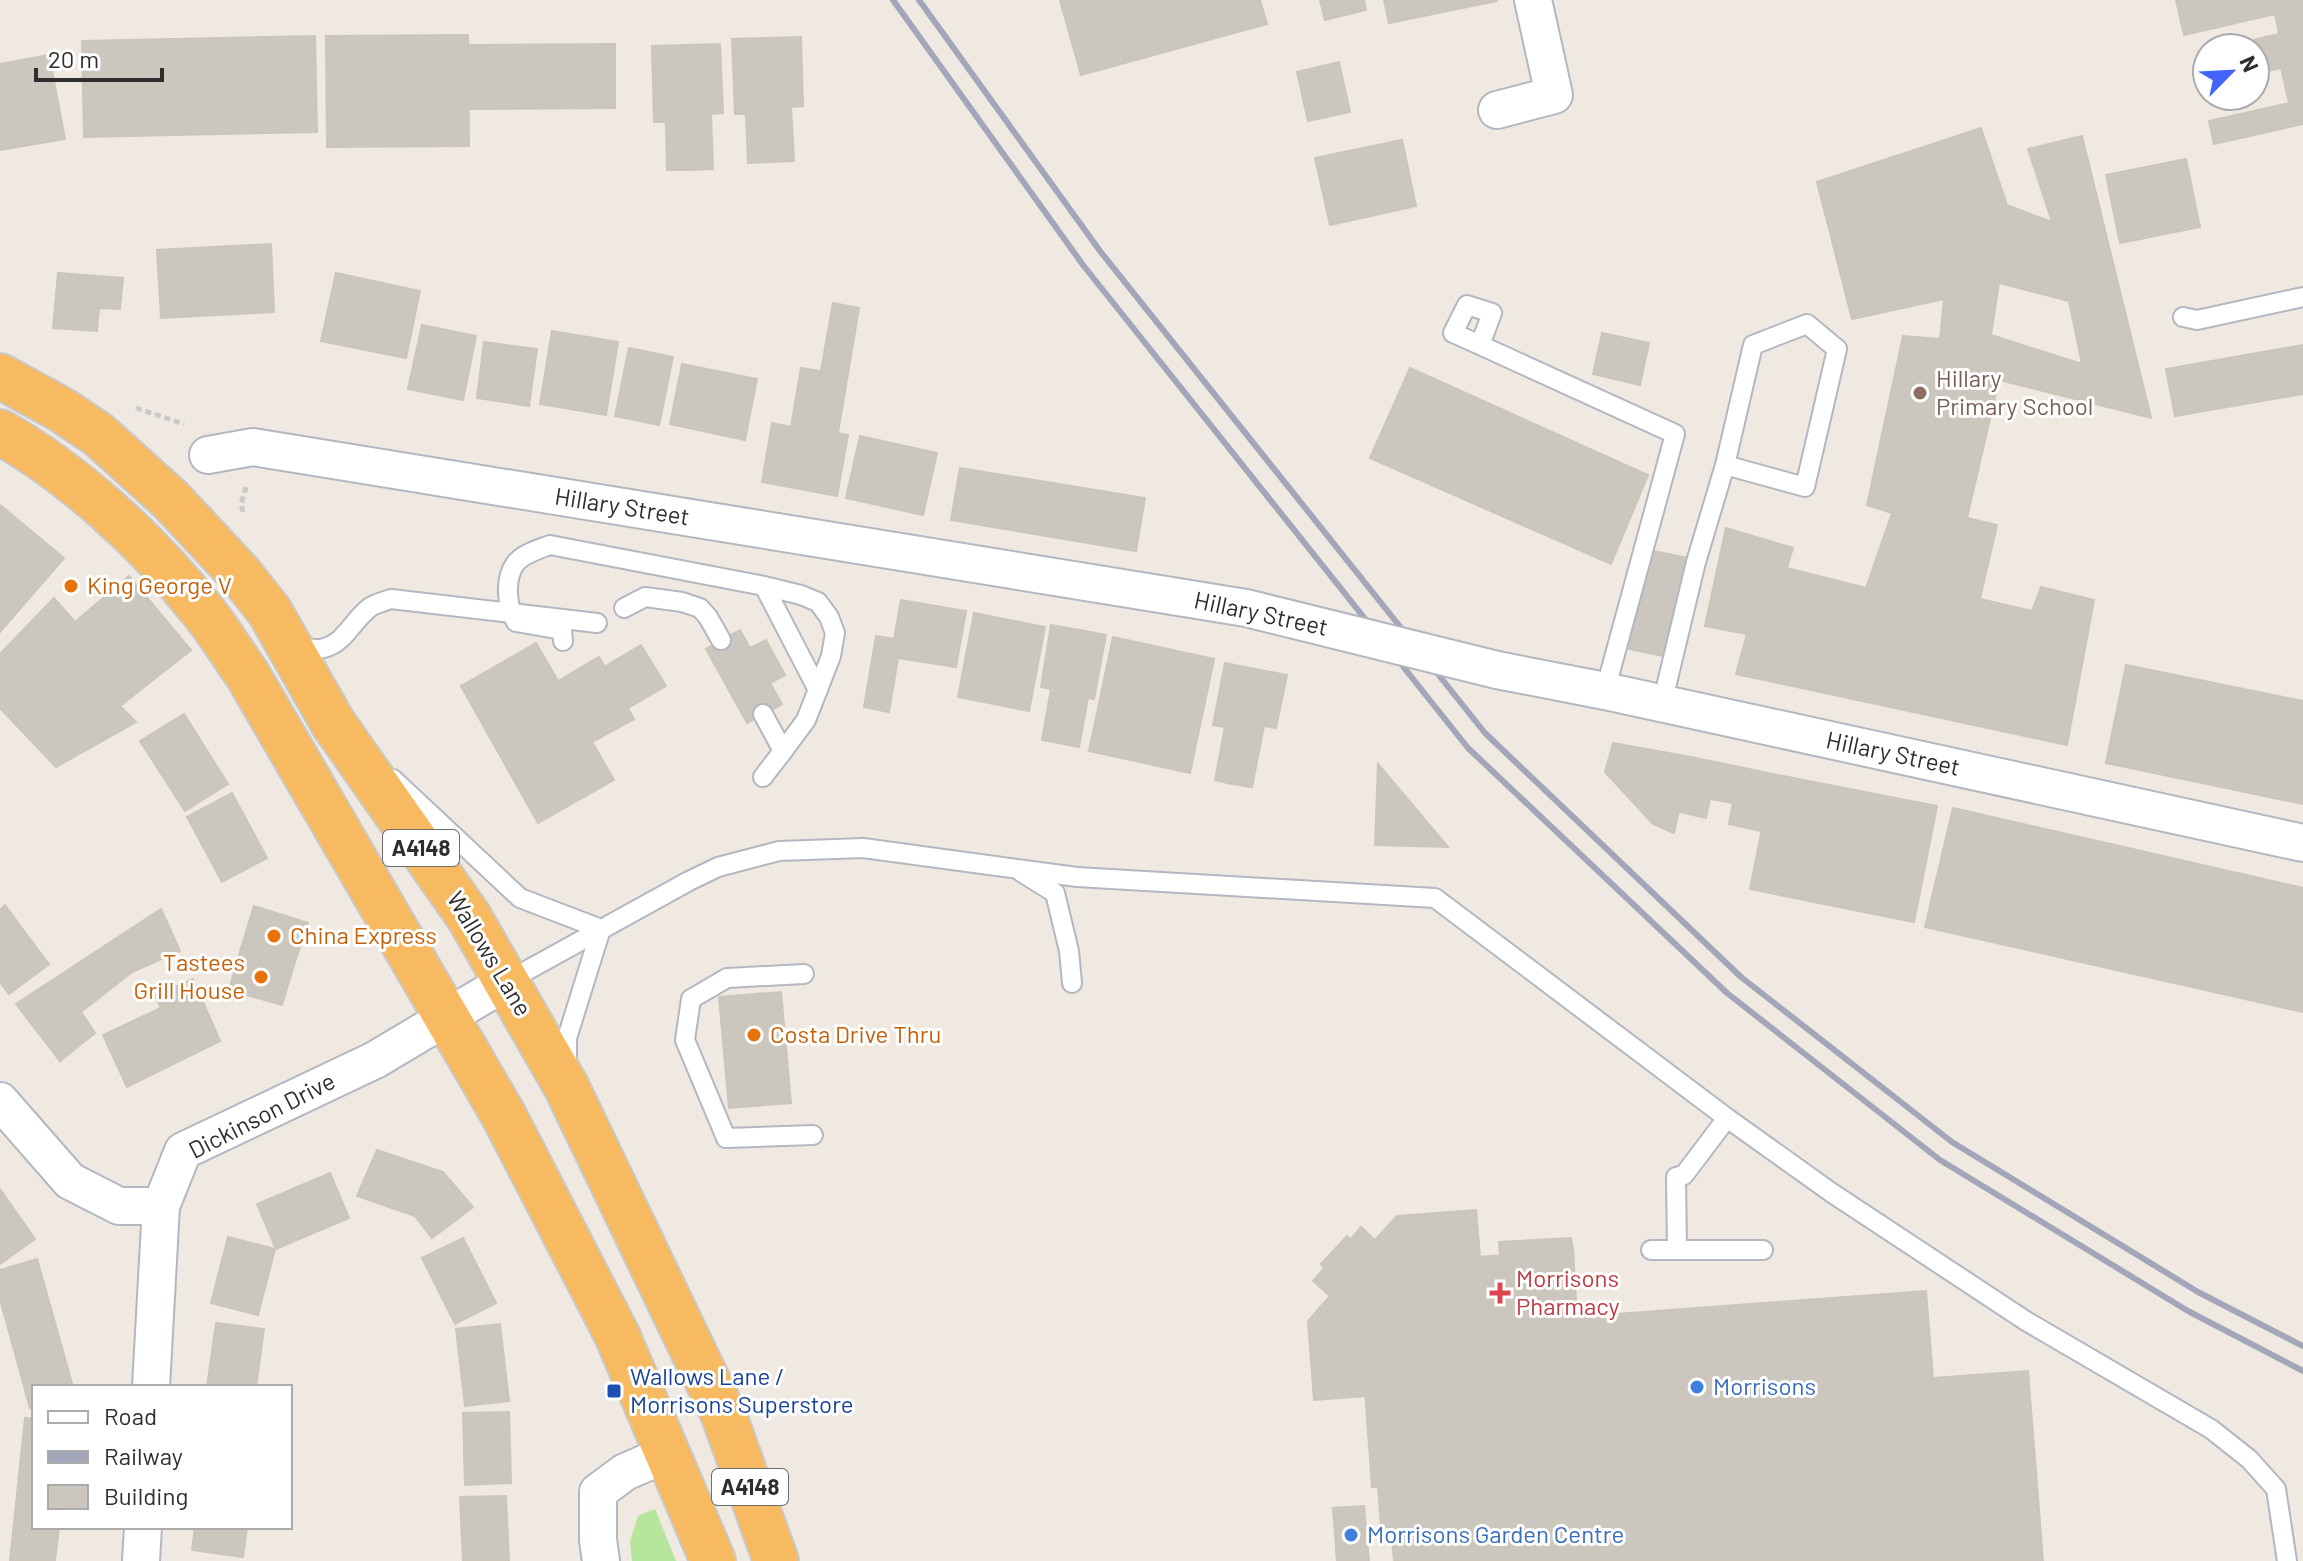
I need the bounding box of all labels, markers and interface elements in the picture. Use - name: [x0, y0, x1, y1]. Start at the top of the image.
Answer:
- scale bar: [36, 32, 162, 82]
- north arrow: [2191, 32, 2271, 112]
- text: 20 m: [48, 44, 99, 73]
- text: N: [2235, 51, 2265, 75]
- place label: Hillary Primary School: [1936, 363, 2093, 420]
- marker: Hillary Primary School: [1911, 384, 1929, 402]
- street label: Hillary Street: [553, 481, 692, 530]
- place label: King George V: [87, 570, 232, 599]
- marker: King George V: [62, 577, 80, 595]
- street label: Hillary Street: [1192, 584, 1331, 641]
- street label: Hillary Street: [1824, 724, 1963, 781]
- road number: A4148: [383, 830, 459, 866]
- street label: Wallows Lane: [442, 886, 539, 1021]
- place label: China Express: [290, 920, 437, 949]
- marker: China Express: [265, 927, 283, 945]
- place label: Tastees Grill House: [134, 947, 245, 1004]
- marker: Tastees Grill House: [252, 968, 270, 986]
- place label: Costa Drive Thru: [770, 1019, 941, 1048]
- marker: Costa Drive Thru: [745, 1026, 763, 1044]
- street label: Dickinson Drive: [183, 1065, 339, 1164]
- place label: Morrisons Pharmacy: [1516, 1263, 1620, 1320]
- marker: Morrisons Pharmacy: [1491, 1284, 1509, 1302]
- place label: Wallows Lane / Morrisons Superstore: [630, 1361, 854, 1418]
- place label: Morrisons: [1713, 1371, 1816, 1400]
- marker: Morrisons: [1688, 1378, 1706, 1396]
- marker: Wallows Lane / Morrisons Superstore: [605, 1382, 623, 1400]
- legend: [32, 1385, 292, 1529]
- text: Road: [104, 1401, 157, 1430]
- text: Railway: [104, 1441, 183, 1470]
- road number: A4148: [712, 1469, 788, 1505]
- text: Building: [104, 1481, 188, 1510]
- place label: Morrisons Garden Centre: [1367, 1519, 1624, 1548]
- marker: Morrisons Garden Centre: [1342, 1526, 1360, 1544]

